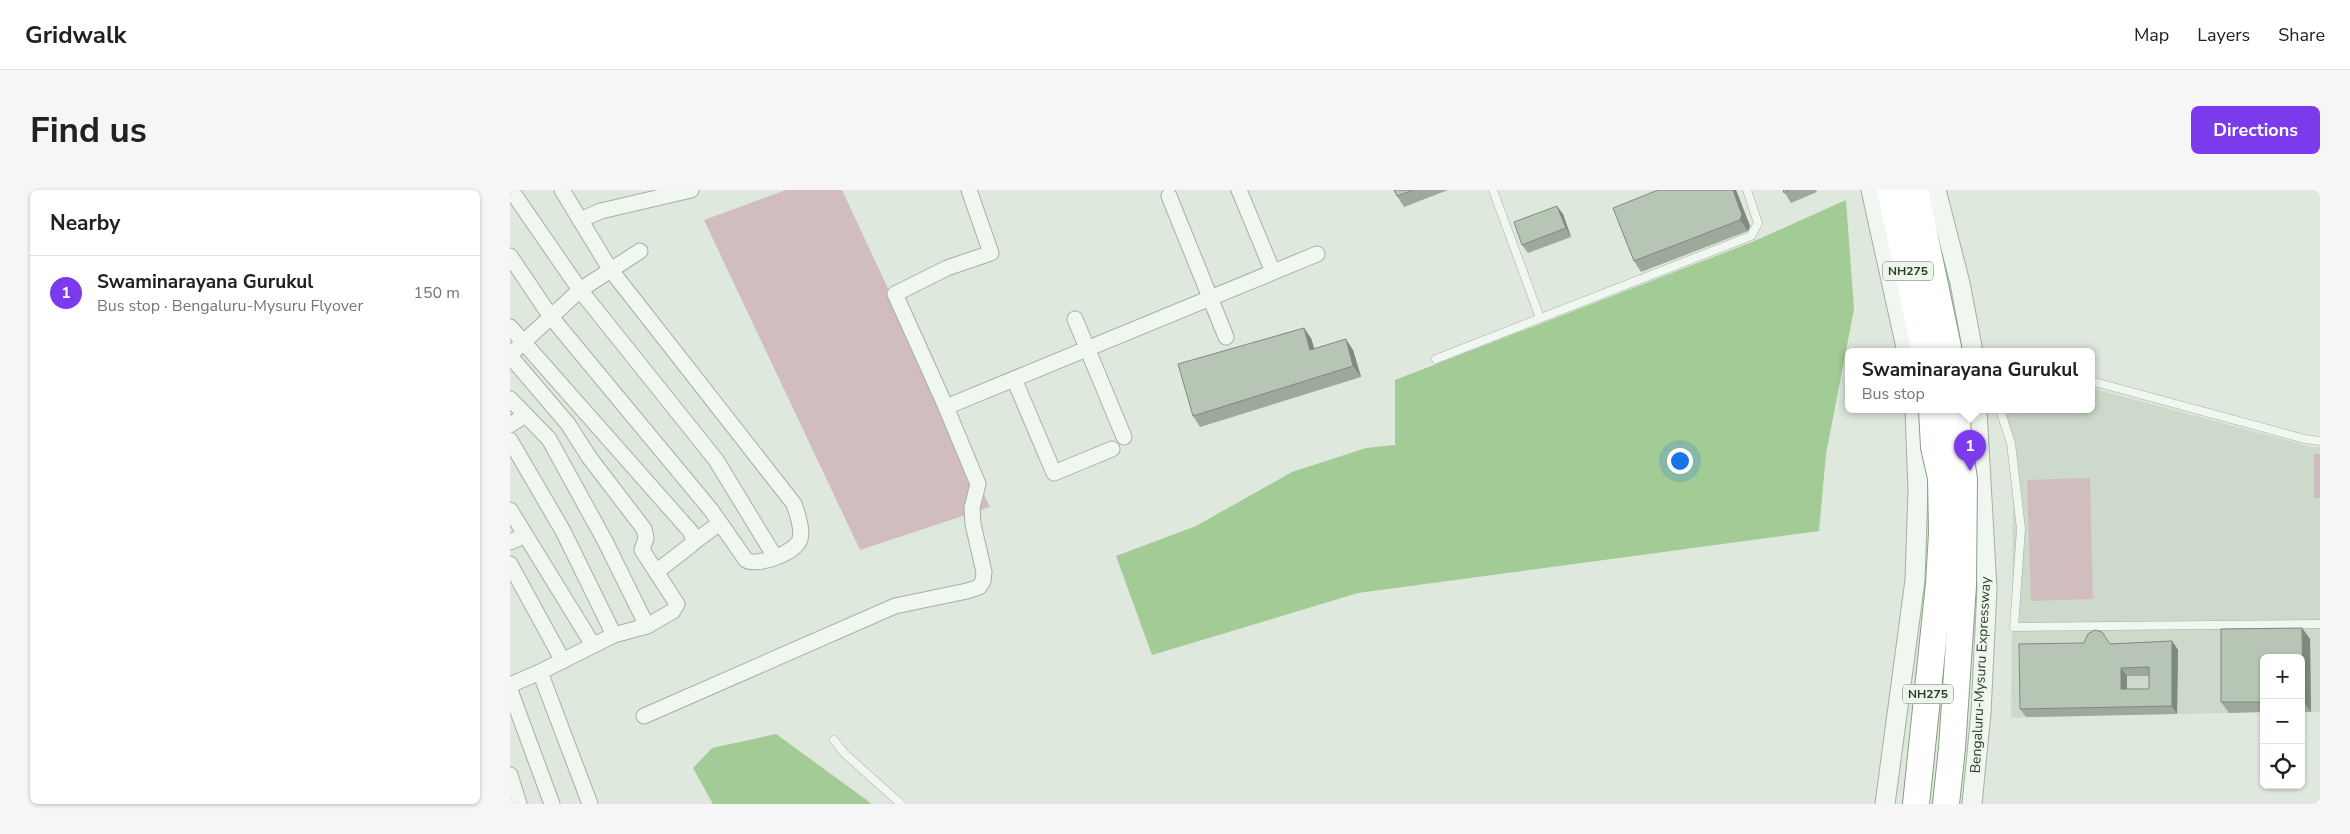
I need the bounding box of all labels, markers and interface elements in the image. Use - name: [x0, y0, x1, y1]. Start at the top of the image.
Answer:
- text: Gridwalk: [25, 19, 126, 51]
- text: Map: [2134, 23, 2169, 47]
- text: Layers: [2197, 23, 2250, 47]
- text: Share: [2278, 23, 2325, 47]
- button: Directions: [2191, 106, 2320, 154]
- text: Find us: [30, 107, 147, 154]
- text: Nearby: [50, 209, 120, 237]
- road number: NH275: [1883, 262, 1933, 280]
- text: Swaminarayana Gurukul: [97, 269, 313, 295]
- text: 1: [61, 282, 71, 304]
- text: 150 m: [413, 282, 460, 304]
- text: Bus stop · Bengaluru-Mysuru Flyover: [97, 295, 363, 317]
- popup: [1845, 348, 2095, 413]
- text: Swaminarayana Gurukul: [1862, 357, 2078, 383]
- text: Bus stop: [1862, 383, 1925, 405]
- pin: 1: [1954, 430, 1986, 471]
- your location: [1667, 448, 1693, 474]
- street label: Bengaluru-Mysuru Expressway: [1966, 575, 1995, 774]
- map controls: [2260, 654, 2305, 789]
- button: +: [2260, 654, 2305, 699]
- road number: NH275: [1903, 684, 1953, 704]
- button: −: [2260, 699, 2305, 744]
- button: locate: [2260, 744, 2305, 789]

